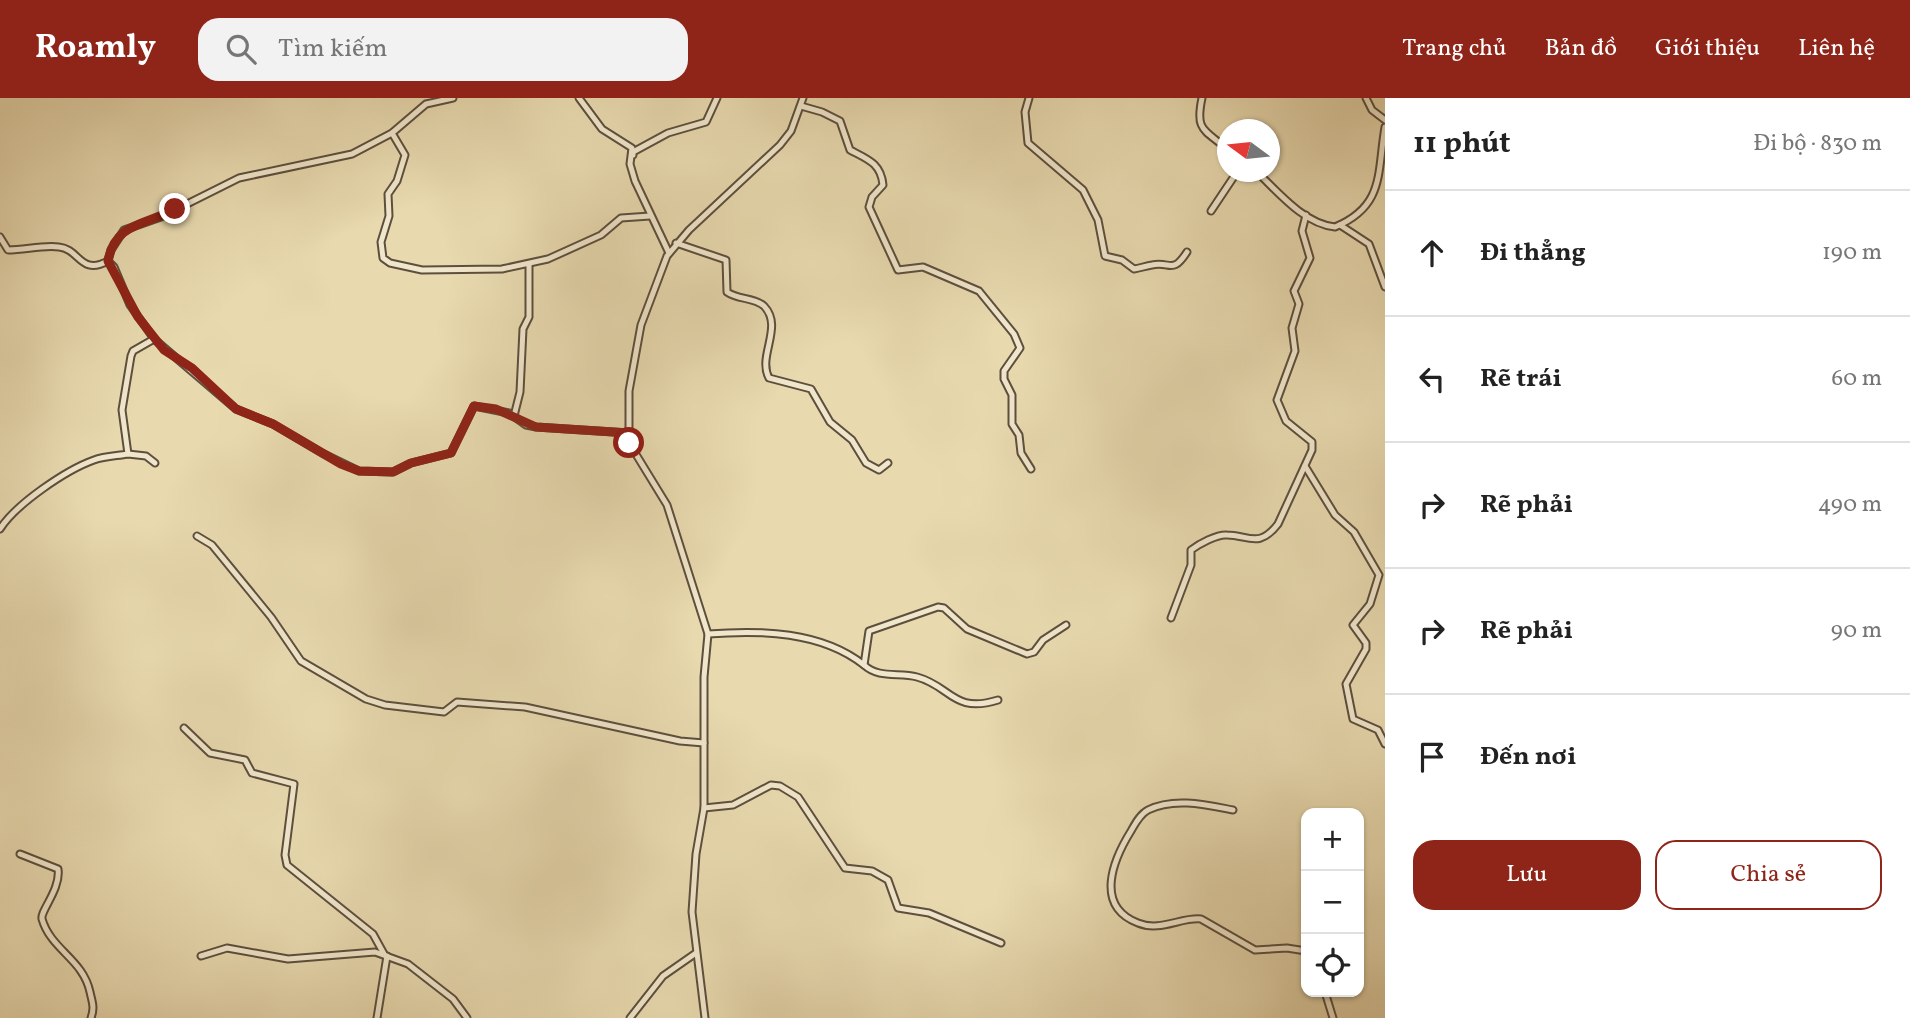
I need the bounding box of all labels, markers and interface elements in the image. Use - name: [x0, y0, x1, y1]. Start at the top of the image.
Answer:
- search box: [198, 18, 688, 81]
- text: Roamly: [35, 26, 156, 72]
- icon: search: [222, 30, 260, 68]
- text: Tìm kiếm: [278, 31, 387, 67]
- text: Trang chủ: [1402, 32, 1507, 66]
- text: Bản đồ: [1545, 32, 1617, 66]
- text: Giới thiệu: [1655, 32, 1760, 66]
- text: Liên hệ: [1798, 32, 1875, 66]
- north arrow: [1217, 119, 1280, 182]
- text: 11 phút: [1413, 123, 1511, 165]
- text: Đi bộ · 830 m: [1753, 128, 1882, 160]
- route end: [159, 193, 190, 224]
- icon: ahead: [1413, 234, 1451, 272]
- text: Đi thẳng: [1480, 235, 1586, 271]
- text: 190 m: [1822, 237, 1882, 269]
- icon: left: [1413, 360, 1451, 398]
- text: Rẽ trái: [1480, 361, 1562, 397]
- text: 60 m: [1832, 363, 1882, 395]
- route start: [613, 427, 644, 458]
- icon: right: [1413, 486, 1451, 524]
- text: Rẽ phải: [1480, 487, 1573, 523]
- text: 490 m: [1818, 489, 1882, 521]
- icon: right: [1413, 612, 1451, 650]
- text: Rẽ phải: [1480, 613, 1573, 649]
- text: 90 m: [1831, 615, 1882, 647]
- icon: arrive: [1413, 738, 1451, 776]
- text: Đến nơi: [1480, 739, 1576, 775]
- map controls: [1301, 808, 1364, 997]
- button: +: [1301, 808, 1364, 871]
- button: Lưu: [1413, 840, 1641, 910]
- button: Chia sẻ: [1655, 840, 1882, 910]
- button: −: [1301, 871, 1364, 934]
- button: locate: [1301, 934, 1364, 997]

